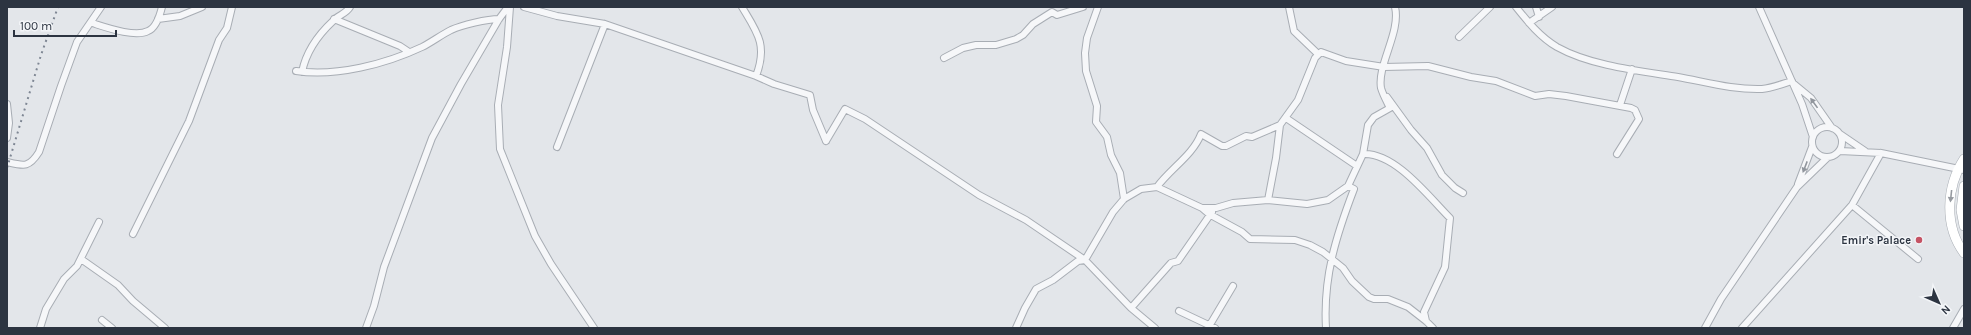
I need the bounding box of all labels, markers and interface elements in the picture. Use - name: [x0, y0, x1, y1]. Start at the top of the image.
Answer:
- scale bar: [14, 12, 116, 38]
- text: 100 m: [20, 19, 52, 33]
- one-way arrow: [1810, 97, 1818, 108]
- one-way arrow: [1801, 162, 1807, 174]
- one-way arrow: [1948, 189, 1954, 202]
- place label: Emir's Palace: [1841, 234, 1911, 247]
- marker: Emir's Palace: [1914, 235, 1924, 245]
- north arrow: [1919, 283, 1959, 323]
- text: N: [1938, 302, 1953, 317]

